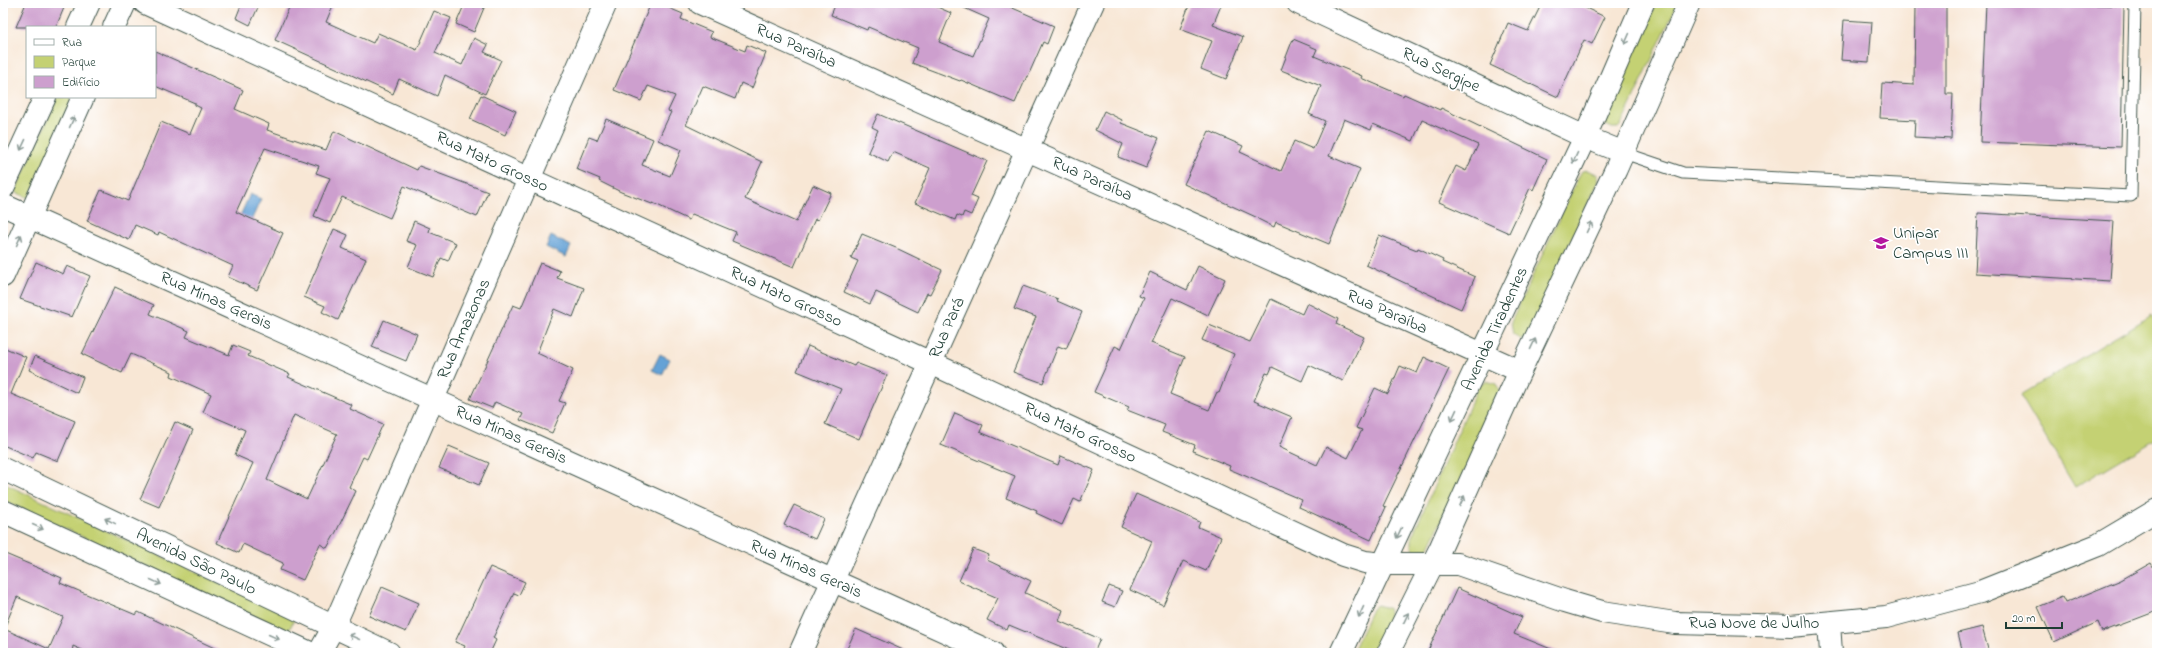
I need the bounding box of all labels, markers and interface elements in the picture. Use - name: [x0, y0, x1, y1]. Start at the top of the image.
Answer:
- street label: Rua Paraíba: [752, 17, 840, 75]
- legend: [26, 26, 156, 98]
- one-way arrow: [1623, 32, 1631, 44]
- text: Rua: [62, 34, 82, 52]
- street label: Rua Sergipe: [1397, 41, 1485, 101]
- text: Parque: [62, 54, 96, 72]
- text: Edifício: [62, 74, 100, 92]
- one-way arrow: [69, 116, 76, 128]
- street label: Rua Mato Grosso: [432, 125, 553, 199]
- one-way arrow: [19, 139, 26, 151]
- street label: Rua Paraíba: [1048, 150, 1136, 208]
- one-way arrow: [1571, 151, 1578, 163]
- one-way arrow: [1586, 221, 1593, 233]
- place label: Unipar Campus III: [1893, 221, 1969, 266]
- school or university icon: Unipar Campus III: [1872, 234, 1890, 252]
- one-way arrow: [16, 235, 23, 247]
- street label: Rua Mato Grosso: [726, 260, 847, 334]
- street label: Avenida Tiradentes: [1455, 263, 1535, 395]
- street label: Rua Minas Gerais: [156, 265, 276, 337]
- street label: Rua Amazonas: [431, 275, 497, 383]
- street label: Rua Paraíba: [1343, 283, 1431, 341]
- street label: Rua Pará: [922, 293, 972, 362]
- one-way arrow: [1530, 339, 1537, 351]
- street label: Rua Mato Grosso: [1020, 396, 1141, 470]
- street label: Rua Minas Gerais: [451, 399, 571, 471]
- one-way arrow: [1450, 409, 1457, 421]
- one-way arrow: [1459, 495, 1466, 507]
- one-way arrow: [104, 517, 116, 524]
- street label: Avenida São Paulo: [131, 522, 261, 602]
- one-way arrow: [32, 524, 44, 531]
- one-way arrow: [1395, 526, 1402, 538]
- street label: Rua Minas Gerais: [746, 533, 866, 605]
- one-way arrow: [150, 579, 162, 586]
- scale bar: [2006, 604, 2062, 630]
- one-way arrow: [1357, 606, 1364, 618]
- text: 20 m: [2012, 610, 2035, 628]
- street label: Rua Nove de Julho: [1689, 611, 1820, 636]
- one-way arrow: [1403, 612, 1410, 624]
- one-way arrow: [348, 633, 360, 640]
- one-way arrow: [268, 634, 280, 641]

